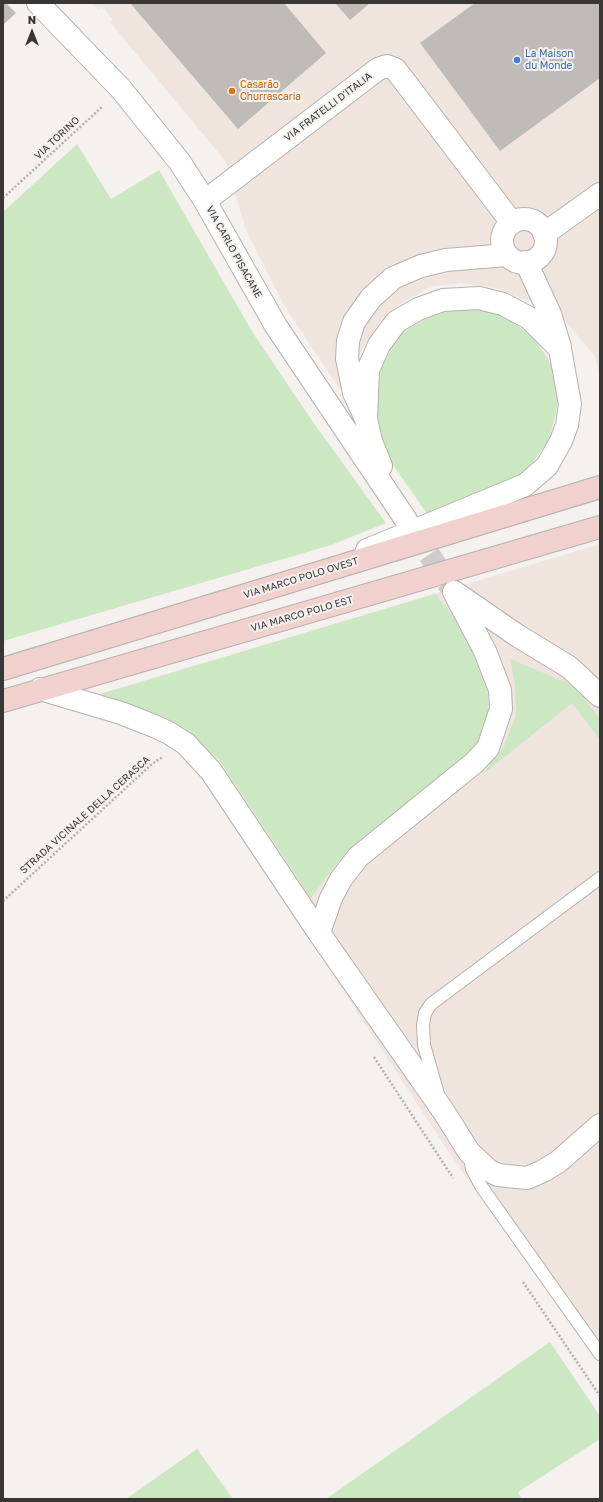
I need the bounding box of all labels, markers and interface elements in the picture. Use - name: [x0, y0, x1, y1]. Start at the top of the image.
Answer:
- north arrow: [12, 12, 52, 52]
- text: N: [28, 13, 36, 26]
- place label: La Maison du Monde: [525, 48, 573, 72]
- marker: La Maison du Monde: [512, 55, 522, 65]
- street label: VIA FRATELLI D'ITALIA: [282, 70, 374, 144]
- place label: Casarão Churrascaria: [240, 79, 301, 102]
- marker: Casarão Churrascaria: [227, 86, 237, 96]
- street label: VIA TORINO: [32, 114, 82, 162]
- street label: VIA CARLO PISACANE: [204, 204, 264, 300]
- street label: VIA MARCO POLO OVEST: [242, 555, 360, 601]
- street label: VIA MARCO POLO EST: [250, 594, 354, 634]
- street label: STRADA VICINALE DELLA CERASCA: [18, 754, 152, 876]

